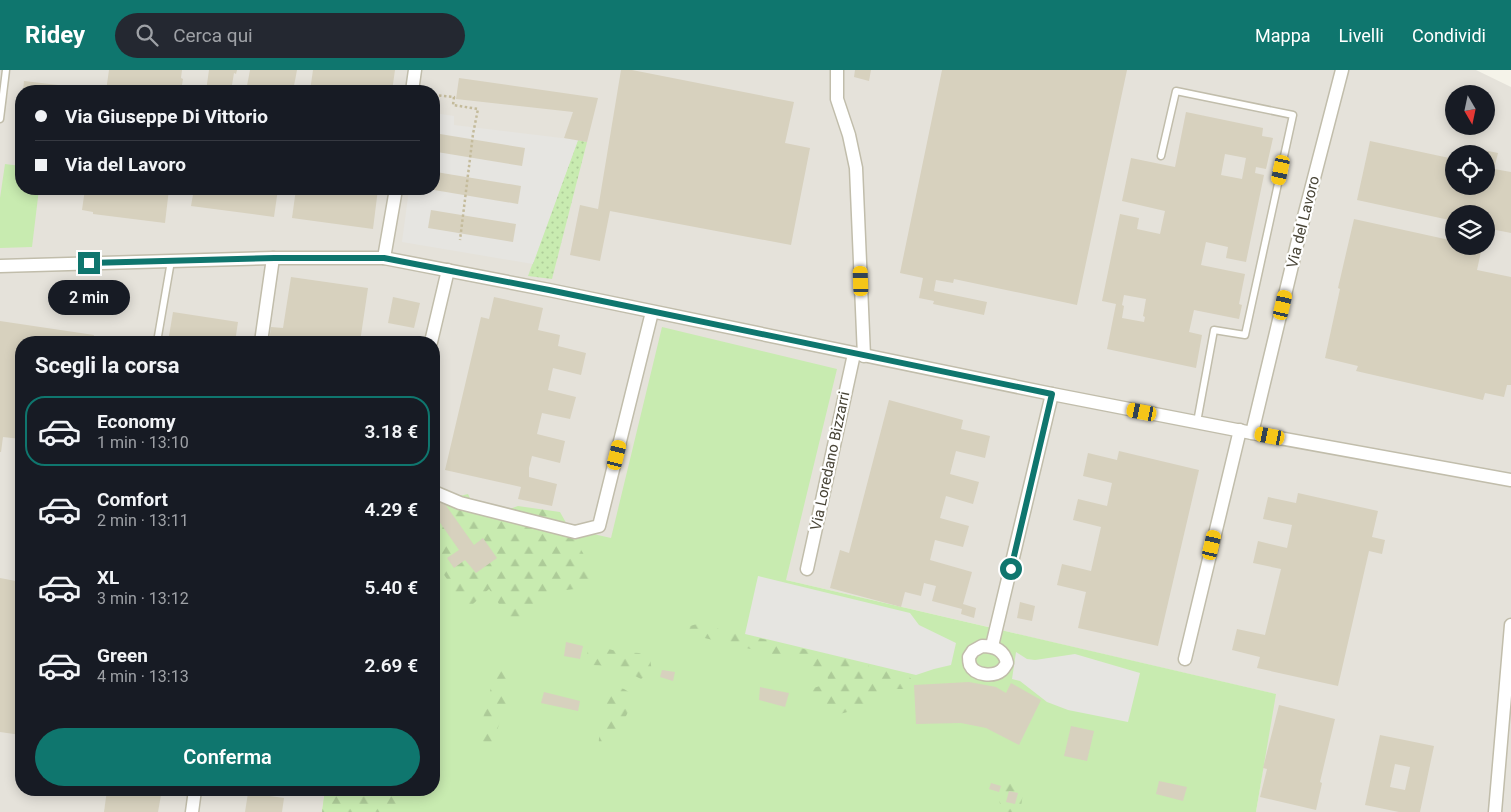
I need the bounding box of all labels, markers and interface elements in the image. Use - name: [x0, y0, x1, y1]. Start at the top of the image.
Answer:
- search box: [115, 13, 465, 58]
- text: Ridey: [25, 21, 85, 49]
- icon: search: [133, 21, 161, 49]
- text: Cerca qui: [173, 24, 253, 47]
- text: Mappa: [1255, 25, 1311, 46]
- text: Livelli: [1339, 25, 1384, 46]
- text: Condividi: [1412, 25, 1486, 46]
- north arrow: [1445, 85, 1495, 135]
- map controls: [1445, 85, 1495, 255]
- text: Via Giuseppe Di Vittorio: [65, 105, 268, 128]
- button: locate: [1445, 145, 1495, 195]
- text: Via del Lavoro: [65, 153, 186, 176]
- car: [1270, 154, 1291, 186]
- street label: Via del Lavoro: [1283, 174, 1323, 270]
- button: layers: [1445, 205, 1495, 255]
- route end: [78, 252, 100, 274]
- car: [852, 266, 869, 296]
- callout: 2 min: [48, 280, 130, 316]
- text: 2 min: [69, 288, 109, 307]
- car: [1272, 289, 1293, 321]
- text: Scegli la corsa: [35, 353, 180, 378]
- street label: Via Loredano Bizzarri: [806, 390, 854, 532]
- car: [1125, 402, 1158, 422]
- icon: car: [37, 409, 82, 454]
- text: Economy: [97, 410, 176, 433]
- text: 3.18 €: [364, 420, 418, 443]
- car: [1253, 426, 1286, 446]
- text: 1 min · 13:10: [97, 433, 189, 452]
- car: [606, 439, 627, 471]
- icon: car: [37, 487, 82, 532]
- text: Comfort: [97, 488, 168, 511]
- text: 4.29 €: [364, 498, 418, 521]
- text: 2 min · 13:11: [97, 511, 189, 530]
- car: [1201, 529, 1222, 561]
- route start: [1000, 558, 1022, 580]
- icon: car: [37, 565, 82, 610]
- text: XL: [97, 566, 119, 589]
- text: 5.40 €: [364, 576, 418, 599]
- text: 3 min · 13:12: [97, 589, 189, 608]
- icon: car: [37, 643, 82, 688]
- text: Green: [97, 644, 148, 667]
- text: 2.69 €: [364, 654, 418, 677]
- text: 4 min · 13:13: [97, 667, 189, 686]
- button: Conferma: [35, 728, 420, 786]

